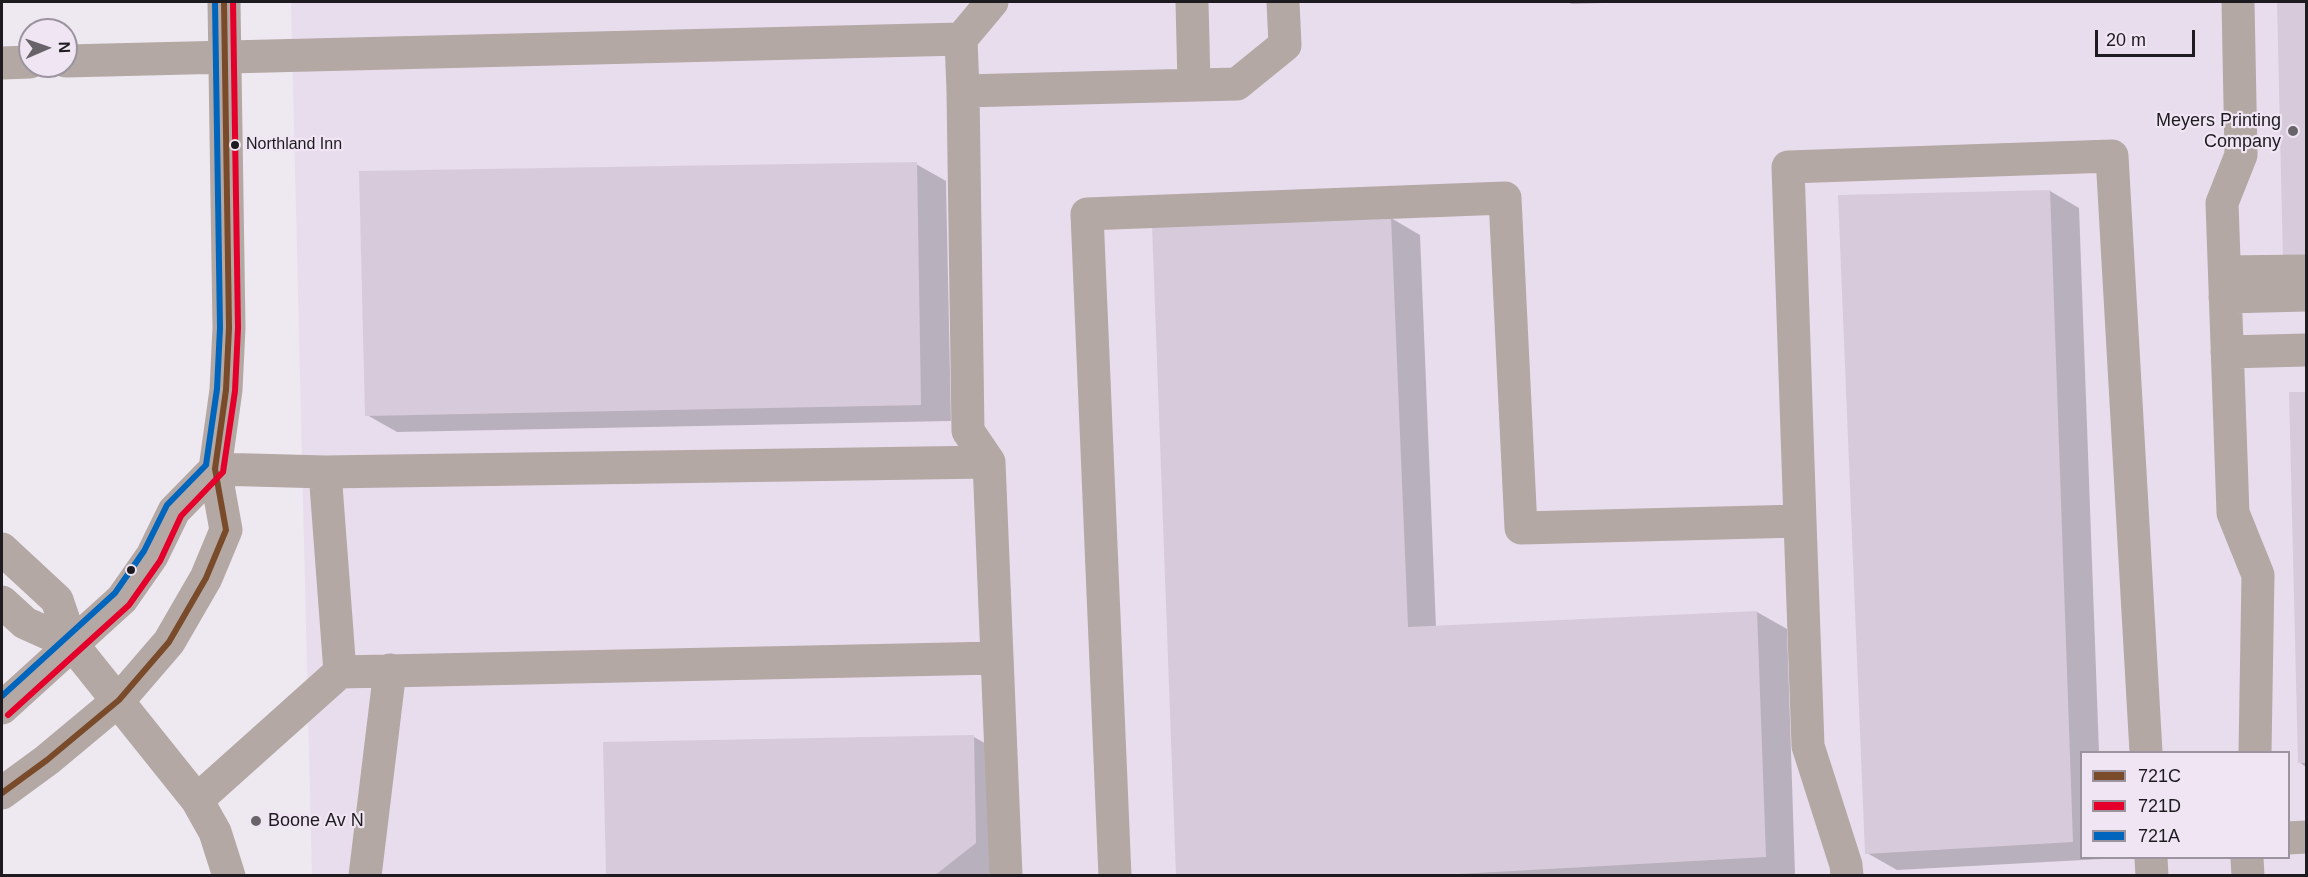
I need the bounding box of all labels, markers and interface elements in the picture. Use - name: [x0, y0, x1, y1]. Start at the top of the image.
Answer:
- north arrow: [18, 18, 78, 78]
- scale bar: [2098, 18, 2198, 56]
- text: 20 m: [2106, 30, 2146, 50]
- text: N: [56, 41, 73, 53]
- place label: Meyers Printing Company: [2156, 110, 2281, 152]
- marker: Meyers Printing Company: [2286, 124, 2300, 138]
- place label: Northland Inn: [246, 135, 342, 155]
- marker: Northland Inn: [229, 139, 241, 151]
- unlabelled marker: [125, 564, 137, 576]
- legend: [2080, 751, 2290, 859]
- text: 721C: [2138, 766, 2181, 786]
- text: 721D: [2138, 796, 2181, 816]
- place label: Boone Av N: [268, 810, 364, 832]
- marker: Boone Av N: [249, 814, 263, 828]
- text: 721A: [2138, 826, 2180, 846]

